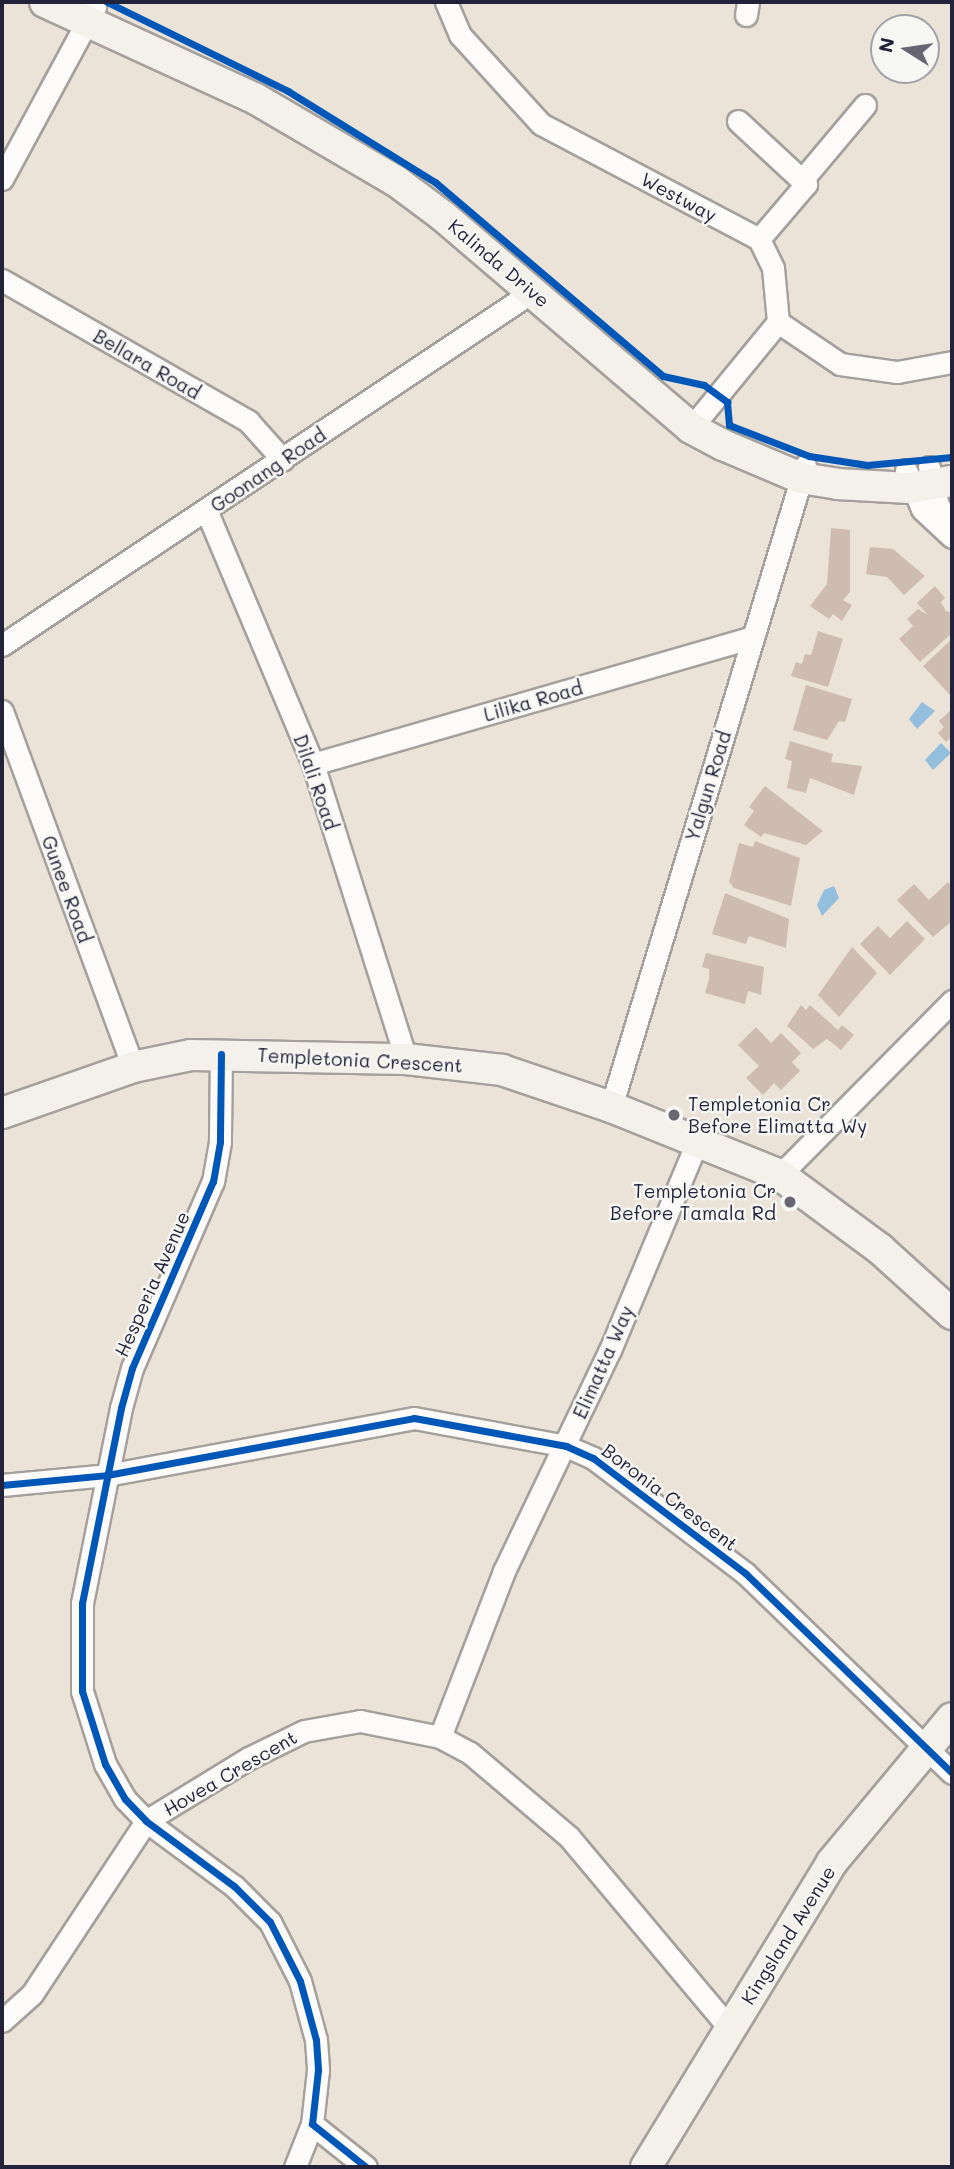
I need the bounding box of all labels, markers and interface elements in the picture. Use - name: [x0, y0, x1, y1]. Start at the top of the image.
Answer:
- north arrow: [870, 14, 940, 84]
- text: N: [872, 35, 900, 55]
- street label: Westway: [637, 168, 721, 226]
- street label: Kalinda Drive: [444, 214, 554, 312]
- street label: Bellara Road: [89, 324, 205, 404]
- street label: Goonang Road: [206, 423, 330, 517]
- street label: Lilika Road: [481, 676, 585, 726]
- street label: Yalgun Road: [680, 728, 736, 844]
- street label: Dilali Road: [289, 731, 343, 833]
- street label: Gunee Road: [37, 833, 97, 945]
- street label: Templetonia Crescent: [257, 1043, 463, 1077]
- place label: Templetonia Cr Before Elimatta Wy: [688, 1093, 867, 1137]
- marker: Templetonia Cr Before Elimatta Wy: [666, 1107, 682, 1123]
- place label: Templetonia Cr Before Tamala Rd: [610, 1180, 776, 1224]
- marker: Templetonia Cr Before Tamala Rd: [782, 1194, 798, 1210]
- street label: Hesperia Avenue: [110, 1208, 194, 1360]
- street label: Elimatta Way: [568, 1302, 638, 1422]
- street label: Boronia Crescent: [598, 1439, 742, 1555]
- street label: Hovea Crescent: [159, 1726, 301, 1820]
- street label: Kingsland Avenue: [736, 1861, 840, 2009]

